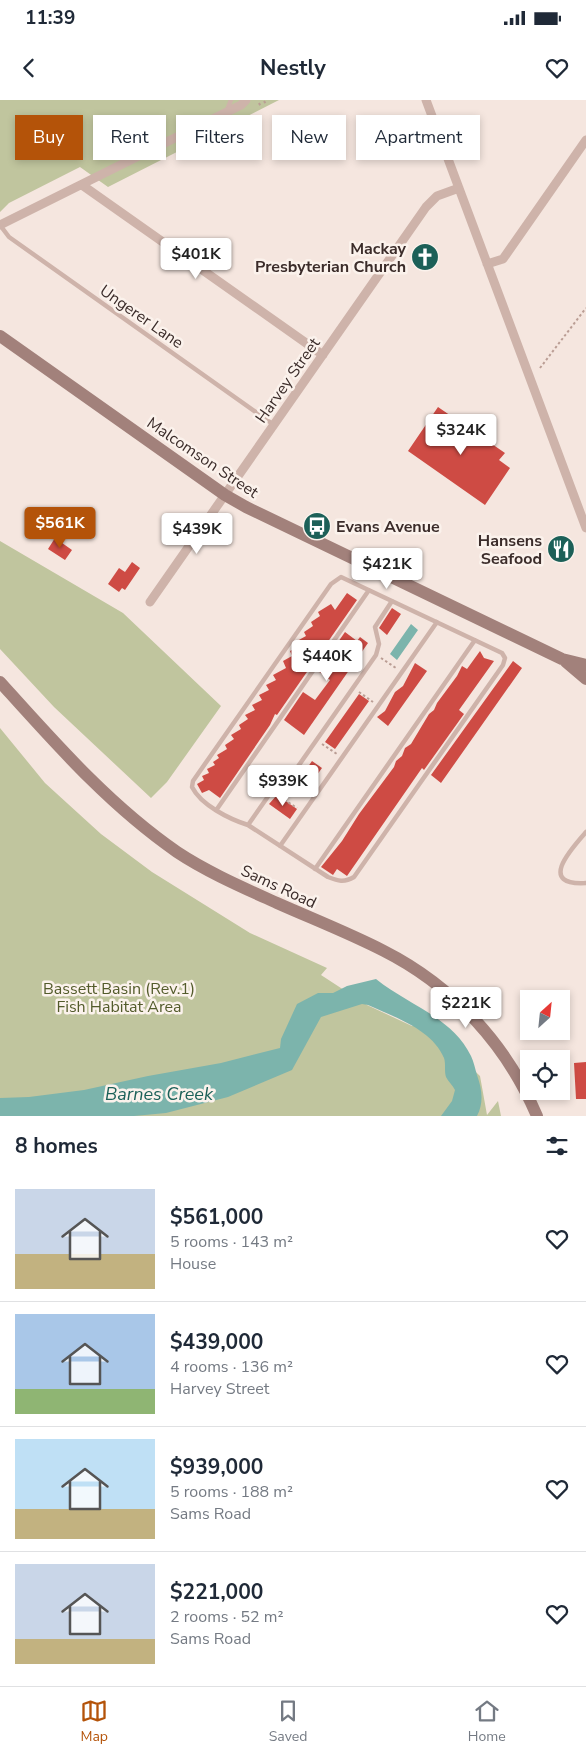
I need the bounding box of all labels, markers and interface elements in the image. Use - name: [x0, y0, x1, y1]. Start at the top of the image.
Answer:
- text: 11:39: [25, 5, 75, 31]
- text: Nestly: [260, 53, 326, 83]
- icon: back: [15, 54, 43, 82]
- icon: heart: [543, 54, 571, 82]
- chip: Buy: [15, 115, 83, 160]
- chip: Rent: [93, 115, 166, 160]
- chip: Filters: [176, 115, 262, 160]
- chip: New: [272, 115, 346, 160]
- chip: Apartment: [356, 115, 480, 160]
- pin: $401K: [161, 238, 231, 280]
- place label: Mackay Presbyterian Church: [255, 238, 407, 278]
- church icon: Mackay Presbyterian Church: [410, 242, 440, 272]
- text: $401K: [171, 243, 221, 265]
- street label: Ungerer Lane: [95, 280, 188, 354]
- street label: Harvey Street: [250, 333, 326, 428]
- street label: Malcomson Street: [142, 412, 263, 504]
- pin: $324K: [426, 414, 496, 456]
- text: $324K: [436, 419, 486, 441]
- pin: $561K: [25, 506, 95, 549]
- bus stop icon: Evans Avenue: [302, 511, 332, 541]
- text: $561K: [35, 512, 85, 534]
- pin: $439K: [162, 512, 232, 555]
- place label: Evans Avenue: [336, 516, 440, 538]
- text: $439K: [172, 518, 222, 540]
- place label: Hansens Seafood: [478, 530, 542, 570]
- restaurant icon: Hansens Seafood: [546, 534, 576, 564]
- pin: $421K: [352, 548, 422, 590]
- text: $421K: [362, 553, 412, 575]
- pin: $440K: [292, 640, 362, 682]
- text: $440K: [302, 645, 352, 667]
- pin: $939K: [248, 764, 318, 807]
- text: $939K: [258, 770, 308, 792]
- street label: Sams Road: [237, 860, 320, 914]
- park label: Bassett Basin (Rev.1) Fish Habitat Area: [43, 978, 195, 1018]
- pin: $221K: [431, 986, 501, 1029]
- north arrow: [520, 990, 570, 1040]
- map controls: [520, 990, 570, 1100]
- text: $221K: [441, 992, 491, 1014]
- button: locate: [520, 1050, 570, 1100]
- water label: Barnes Creek: [105, 1082, 214, 1106]
- text: 8 homes: [15, 1132, 98, 1160]
- icon: filters: [543, 1132, 571, 1160]
- text: $561,000: [170, 1203, 263, 1231]
- icon: home: [55, 1209, 115, 1269]
- icon: heart: [543, 1225, 571, 1253]
- text: 5 rooms · 143 m²: [170, 1231, 293, 1253]
- text: House: [170, 1253, 216, 1275]
- text: $439,000: [170, 1328, 263, 1356]
- icon: home: [55, 1334, 115, 1394]
- icon: heart: [543, 1350, 571, 1378]
- text: 4 rooms · 136 m²: [170, 1356, 293, 1378]
- text: Harvey Street: [170, 1378, 269, 1400]
- text: $939,000: [170, 1453, 263, 1481]
- icon: home: [55, 1459, 115, 1519]
- icon: heart: [543, 1475, 571, 1503]
- text: 5 rooms · 188 m²: [170, 1481, 293, 1503]
- text: Sams Road: [170, 1503, 251, 1525]
- text: $221,000: [170, 1578, 263, 1606]
- icon: home: [55, 1584, 115, 1644]
- icon: heart: [543, 1600, 571, 1628]
- text: 2 rooms · 52 m²: [170, 1606, 283, 1628]
- text: Sams Road: [170, 1628, 251, 1650]
- tab: Map: [80, 1697, 108, 1746]
- tab: Saved: [269, 1697, 307, 1746]
- tab: Home: [468, 1697, 506, 1746]

